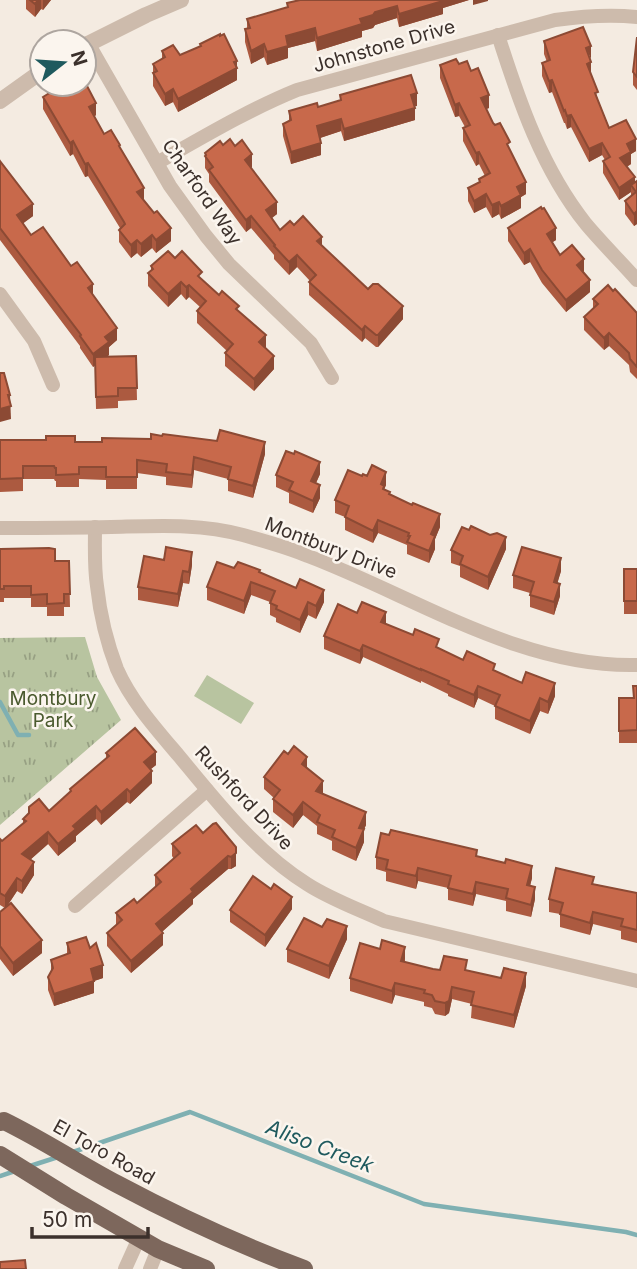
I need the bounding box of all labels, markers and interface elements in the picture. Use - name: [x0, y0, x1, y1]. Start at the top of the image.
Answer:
- street label: Johnstone Drive: [310, 15, 458, 77]
- north arrow: [28, 28, 98, 98]
- text: N: [66, 48, 92, 68]
- street label: Charford Way: [157, 135, 247, 250]
- street label: Montbury Drive: [262, 512, 400, 584]
- park label: Montbury Park: [10, 687, 97, 732]
- street label: Rushford Drive: [190, 741, 298, 855]
- water label: Aliso Creek: [262, 1114, 378, 1178]
- street label: El Toro Road: [49, 1115, 159, 1189]
- scale bar: [32, 1196, 147, 1240]
- text: 50 m: [42, 1207, 92, 1232]

